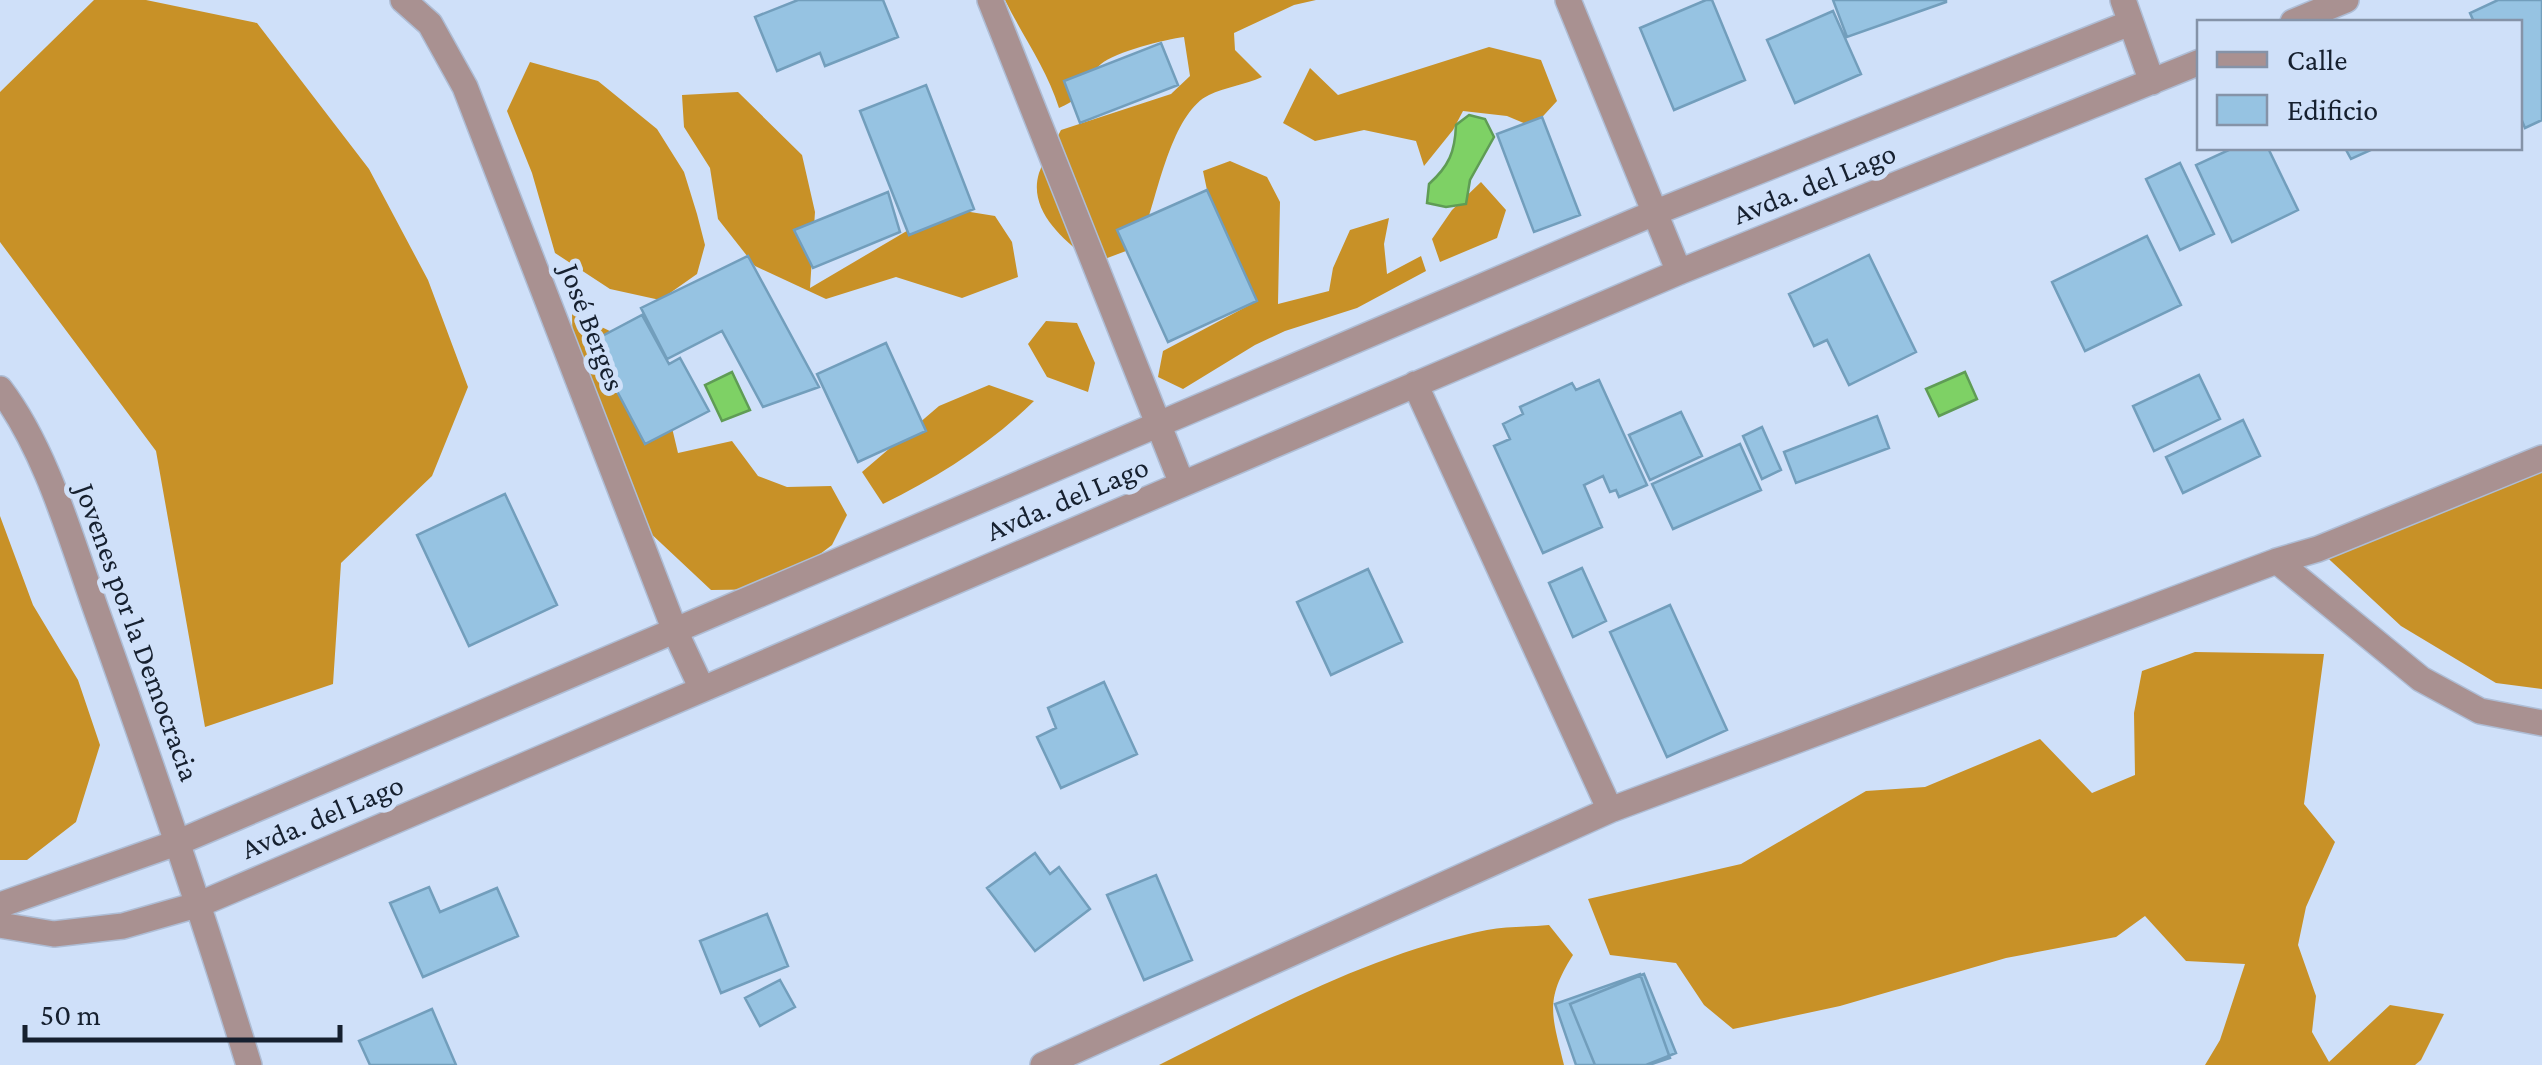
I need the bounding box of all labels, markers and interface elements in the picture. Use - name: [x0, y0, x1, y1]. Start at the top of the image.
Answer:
- legend: [2197, 20, 2522, 150]
- text: Calle: [2287, 43, 2347, 76]
- text: Edificio: [2287, 93, 2378, 126]
- street label: Avda. del Lago: [1728, 135, 1901, 232]
- street label: José Berges: [552, 256, 632, 396]
- street label: Avda. del Lago: [981, 449, 1153, 548]
- street label: Jovenes por la Democracia: [67, 476, 207, 786]
- street label: Avda. del Lago: [236, 767, 408, 866]
- scale bar: [25, 980, 340, 1042]
- text: 50 m: [40, 998, 101, 1031]

